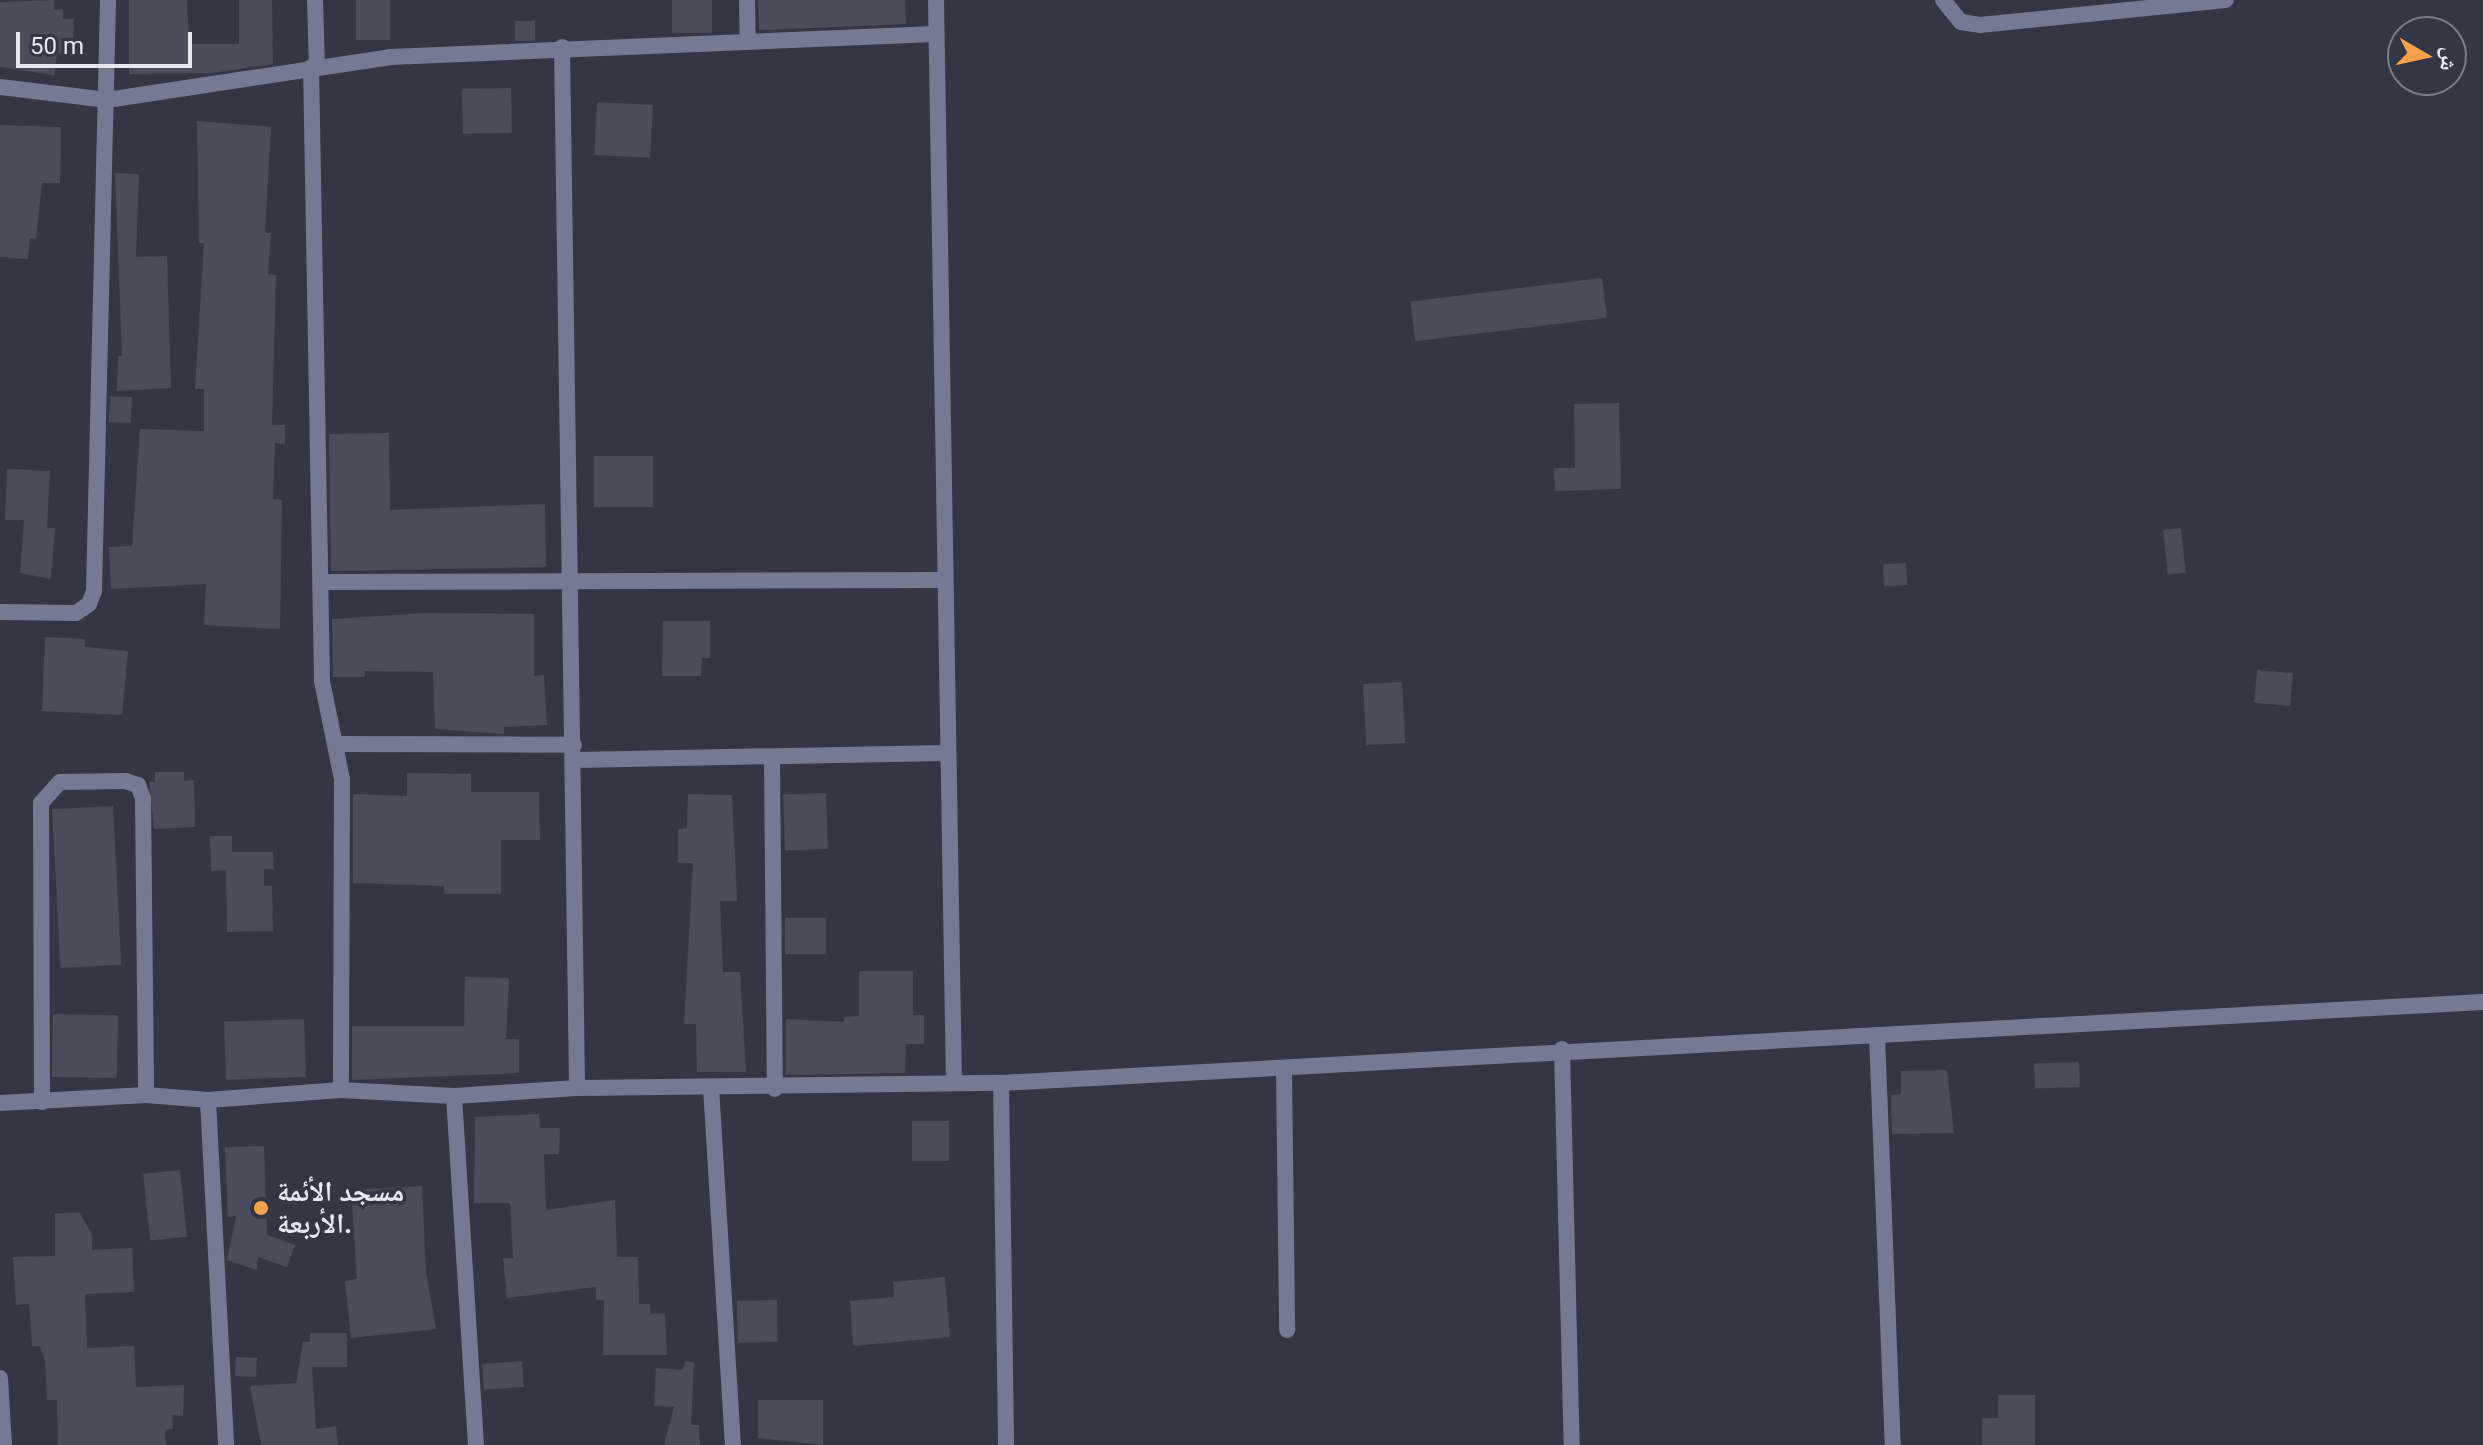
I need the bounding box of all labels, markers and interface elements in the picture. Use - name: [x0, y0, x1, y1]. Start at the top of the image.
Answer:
- scale bar: [20, 16, 196, 66]
- north arrow: [2387, 16, 2467, 96]
- text: 50 m: [30, 32, 84, 60]
- text: ش: [2435, 46, 2463, 73]
- place label: مسجد الأئمة الأربعة.: [277, 1175, 404, 1241]
- marker: مسجد الأئمة الأربعة.: [252, 1199, 270, 1217]

